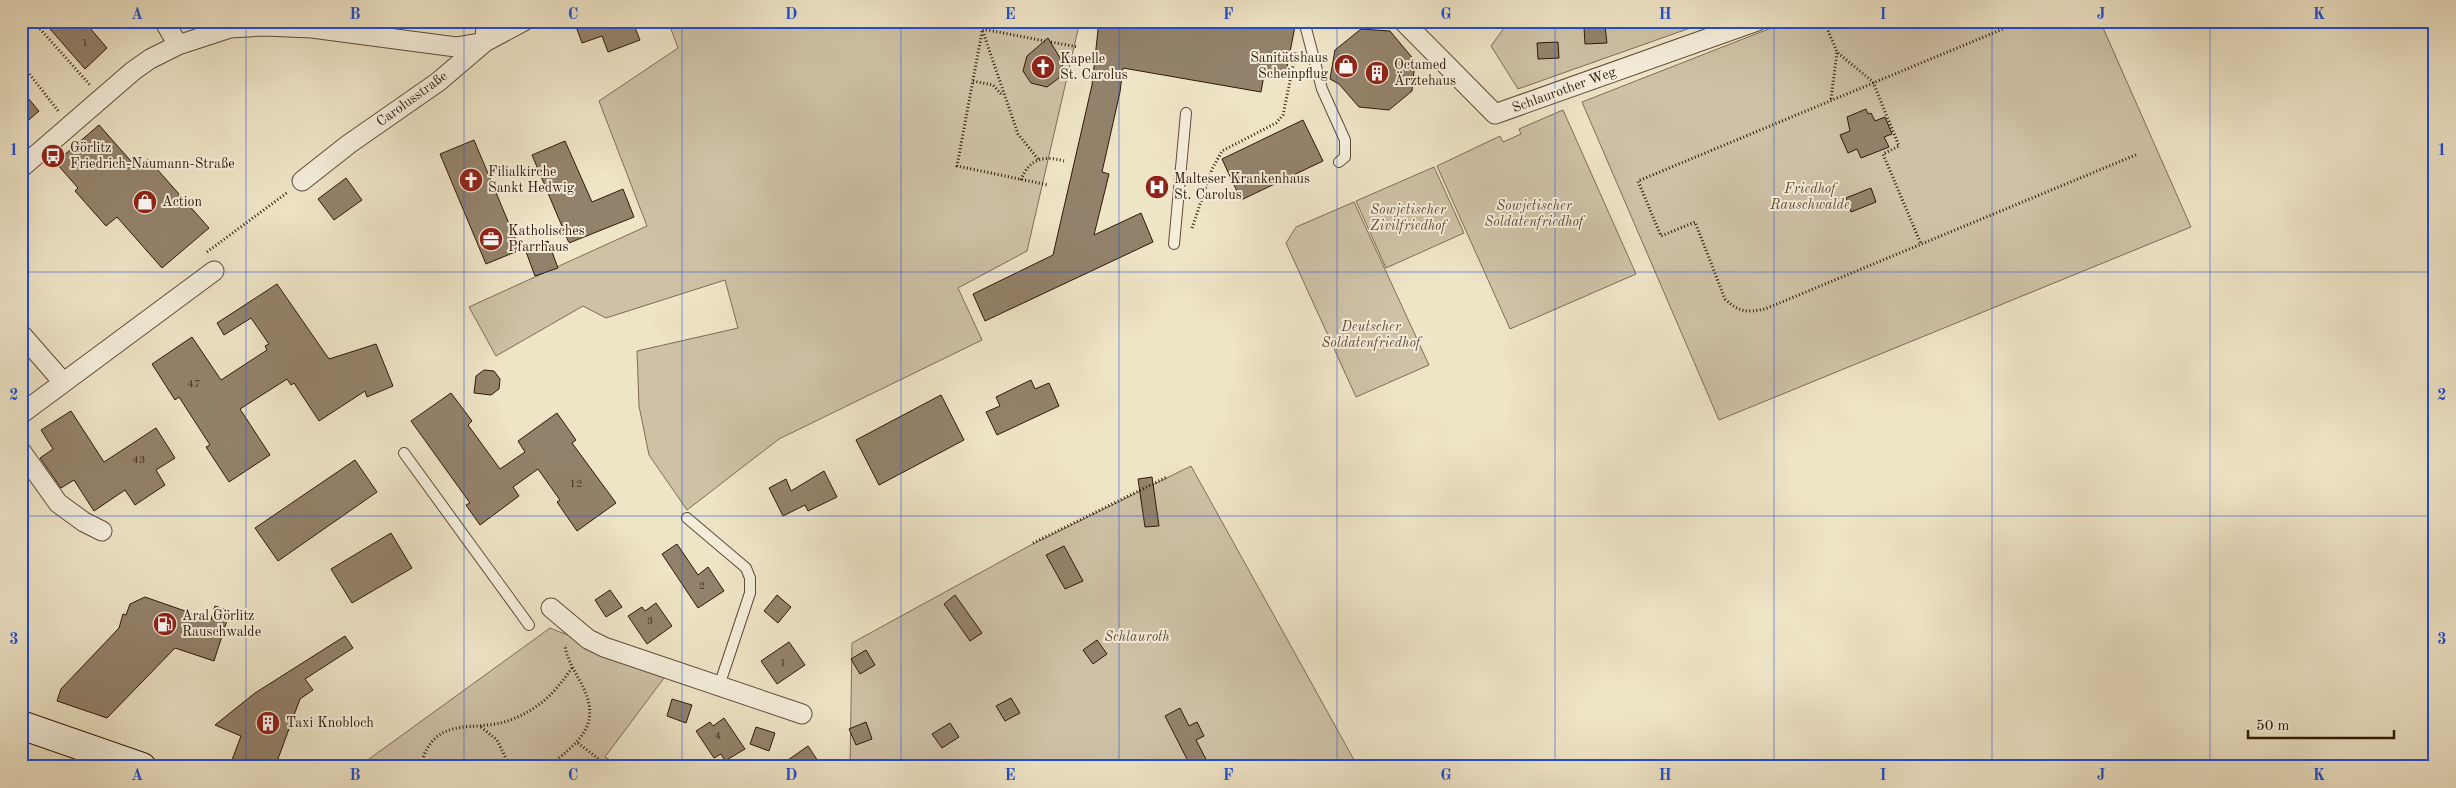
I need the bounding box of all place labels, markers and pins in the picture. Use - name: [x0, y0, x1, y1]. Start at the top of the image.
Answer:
- place label: Sanitätshaus Scheinpflug: [1250, 51, 1328, 81]
- place label: Kapelle St. Carolus: [1060, 52, 1128, 82]
- shop icon: Sanitätshaus Scheinpflug: [1333, 53, 1359, 79]
- church icon: Kapelle St. Carolus: [1030, 54, 1056, 80]
- place label: Octamed Ärztehaus: [1394, 58, 1456, 88]
- building icon: Octamed Ärztehaus: [1364, 60, 1390, 86]
- place label: Görlitz Friedrich-Naumann-Straße: [70, 141, 235, 171]
- bus stop icon: Görlitz Friedrich-Naumann-Straße: [40, 143, 66, 169]
- place label: Filialkirche Sankt Hedwig: [488, 165, 575, 195]
- church icon: Filialkirche Sankt Hedwig: [458, 167, 484, 193]
- place label: Malteser Krankenhaus St. Carolus: [1174, 172, 1310, 202]
- hospital icon: Malteser Krankenhaus St. Carolus: [1144, 174, 1170, 200]
- shop icon: Action: [132, 189, 158, 215]
- place label: Action: [162, 195, 202, 209]
- place label: Katholisches Pfarrhaus: [508, 224, 585, 254]
- office icon: Katholisches Pfarrhaus: [478, 226, 504, 252]
- place label: Aral Görlitz Rauschwalde: [182, 609, 261, 639]
- fuel station icon: Aral Görlitz Rauschwalde: [152, 611, 178, 637]
- building icon: Taxi Knobloch: [255, 710, 281, 736]
- place label: Taxi Knobloch: [286, 716, 374, 730]

